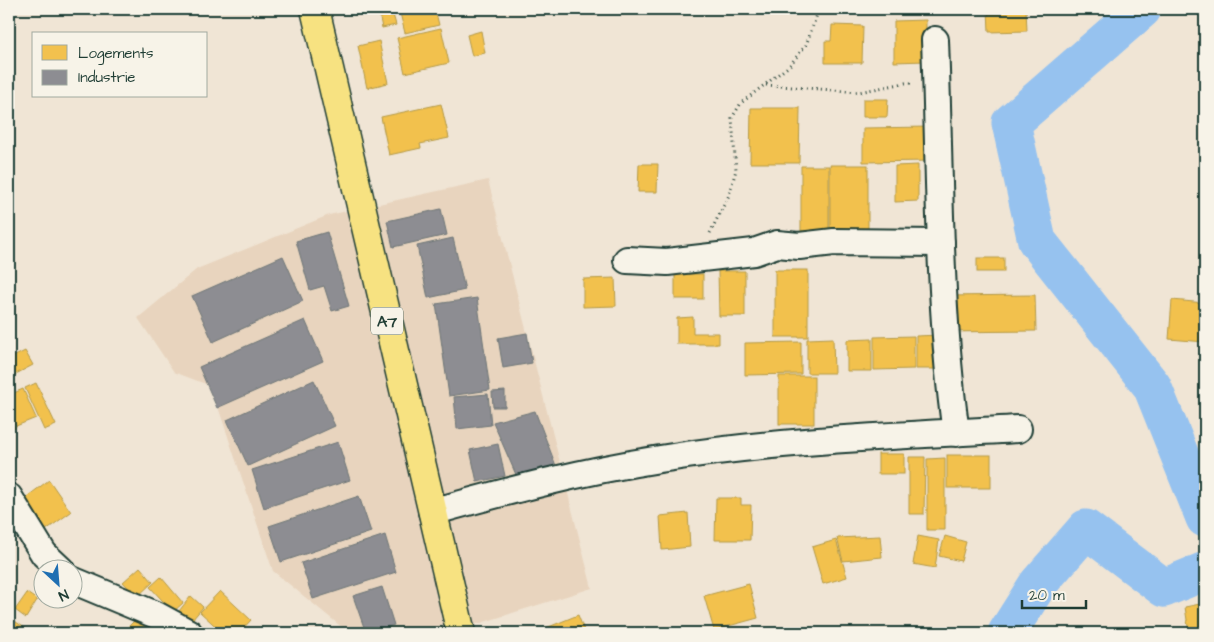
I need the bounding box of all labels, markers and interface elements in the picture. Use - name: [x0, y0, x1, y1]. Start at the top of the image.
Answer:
- legend: [32, 32, 208, 98]
- text: Logements: [78, 43, 154, 65]
- text: Industrie: [78, 67, 135, 88]
- road number: A7: [371, 308, 403, 334]
- north arrow: [32, 560, 82, 610]
- scale bar: [1022, 577, 1085, 609]
- text: N: [55, 584, 72, 606]
- text: 20 m: [1029, 585, 1065, 606]

